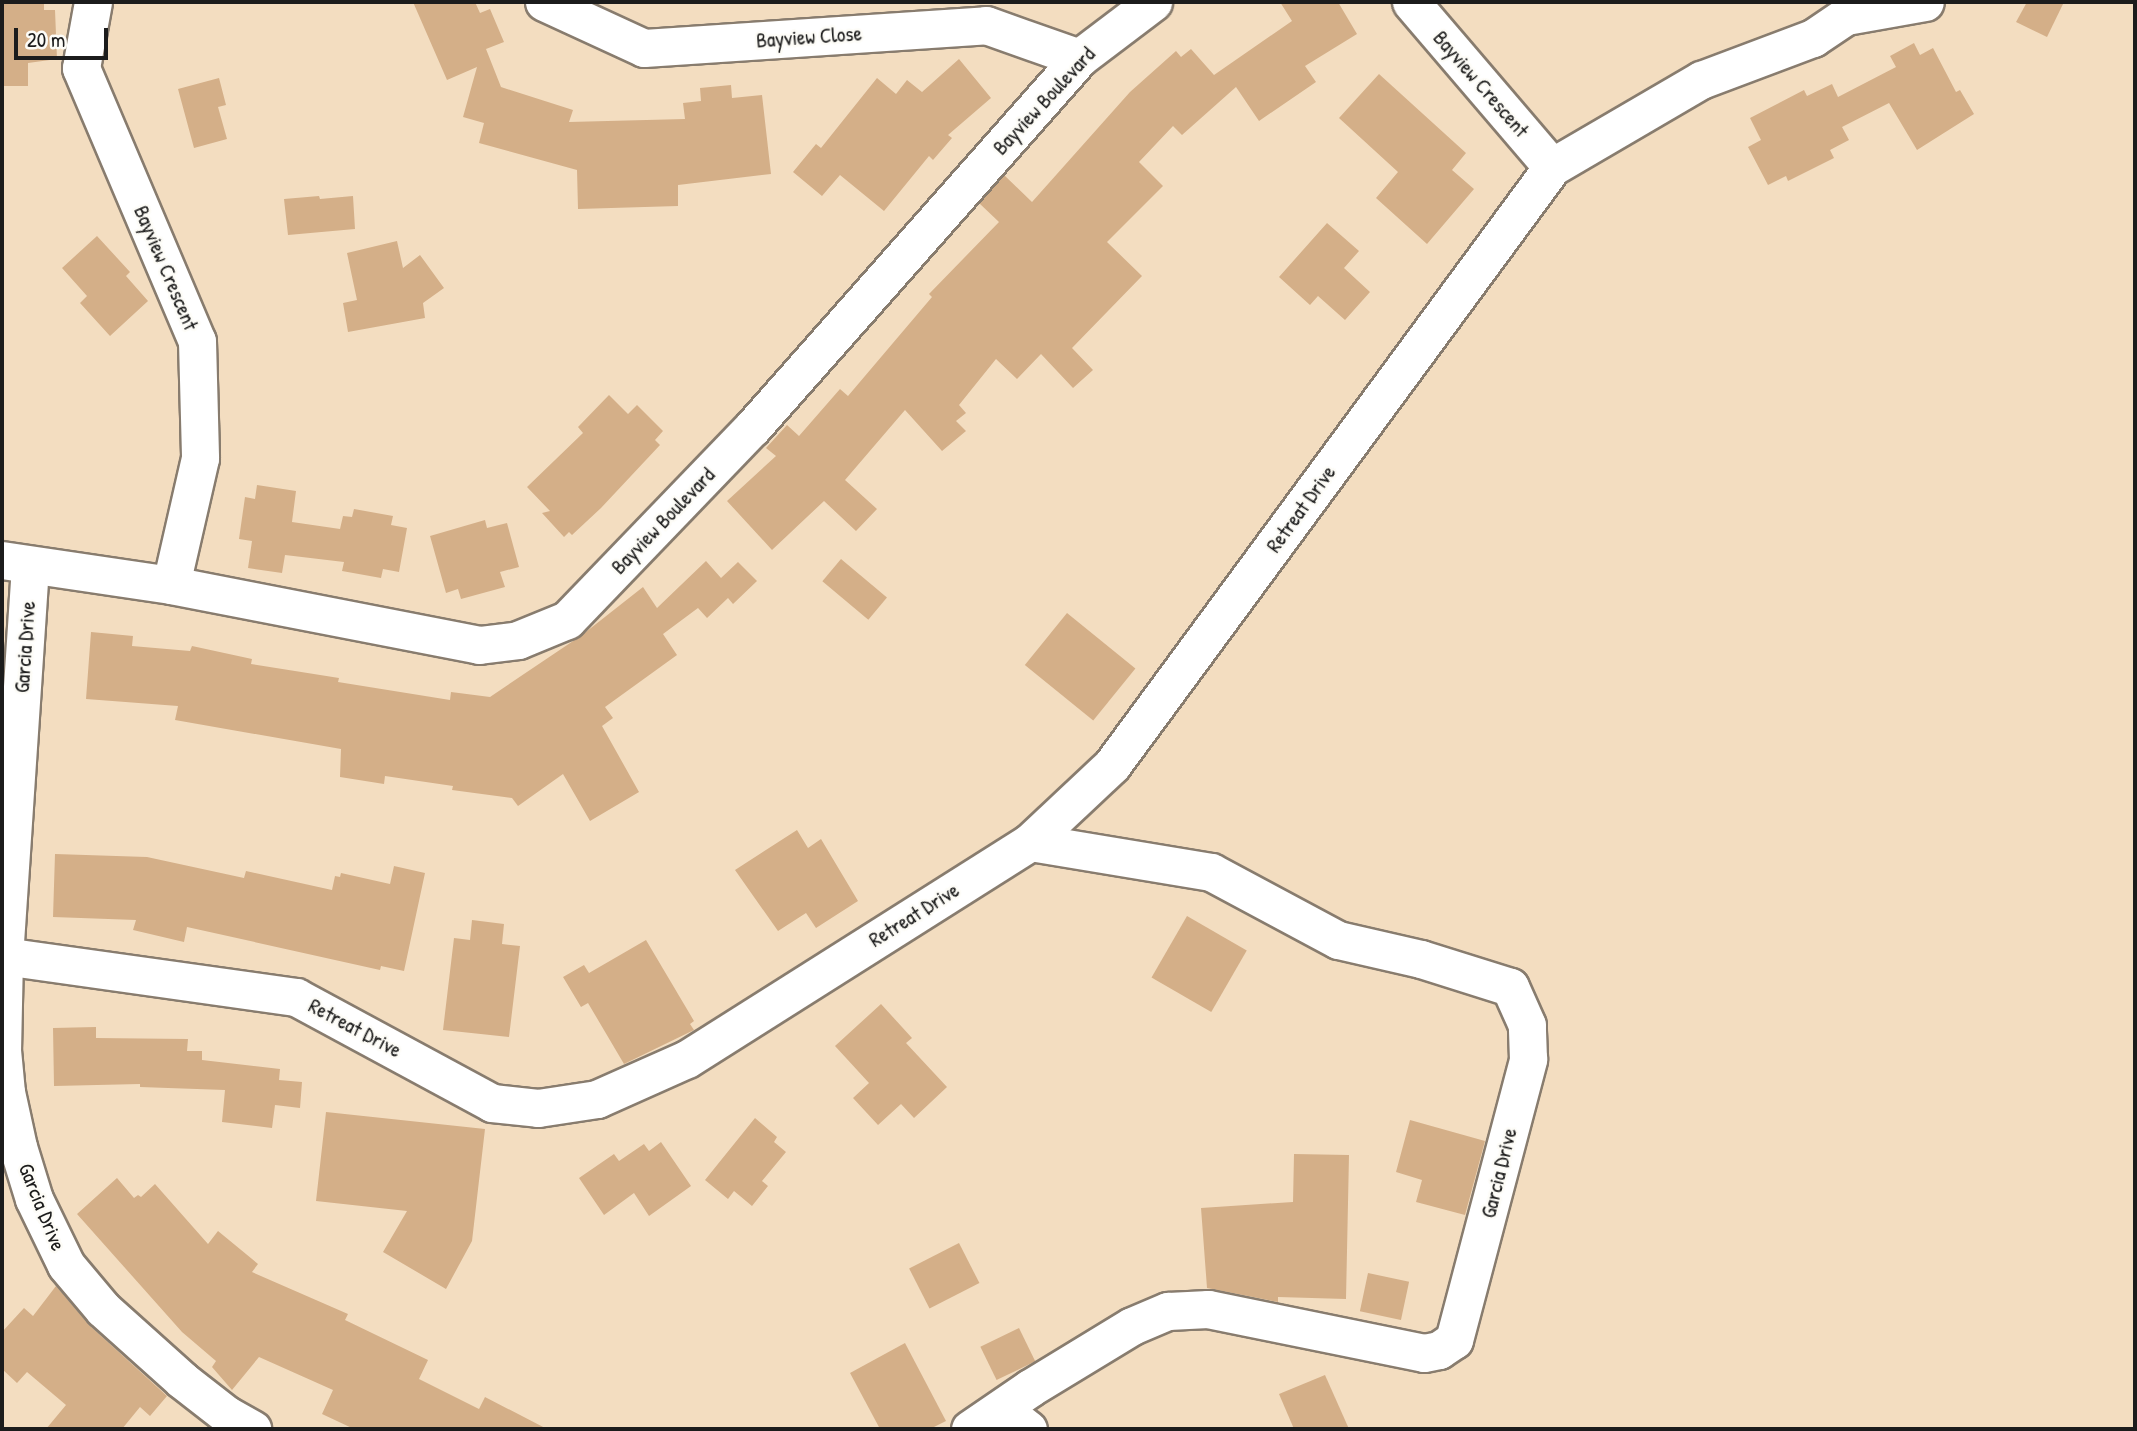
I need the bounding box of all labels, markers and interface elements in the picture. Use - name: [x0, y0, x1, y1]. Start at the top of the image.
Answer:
- scale bar: [18, 14, 112, 58]
- street label: Bayview Close: [755, 21, 863, 53]
- text: 20 m: [27, 25, 65, 54]
- street label: Bayview Crescent: [1428, 26, 1534, 142]
- street label: Bayview Boulevard: [988, 42, 1100, 160]
- street label: Bayview Crescent: [128, 202, 204, 334]
- street label: Retreat Drive: [1261, 461, 1341, 557]
- street label: Bayview Boulevard: [606, 463, 720, 579]
- street label: Garcia Drive: [9, 600, 41, 694]
- street label: Retreat Drive: [864, 877, 964, 953]
- street label: Retreat Drive: [304, 993, 406, 1063]
- street label: Garcia Drive: [1476, 1125, 1522, 1221]
- street label: Garcia Drive: [13, 1160, 71, 1254]

